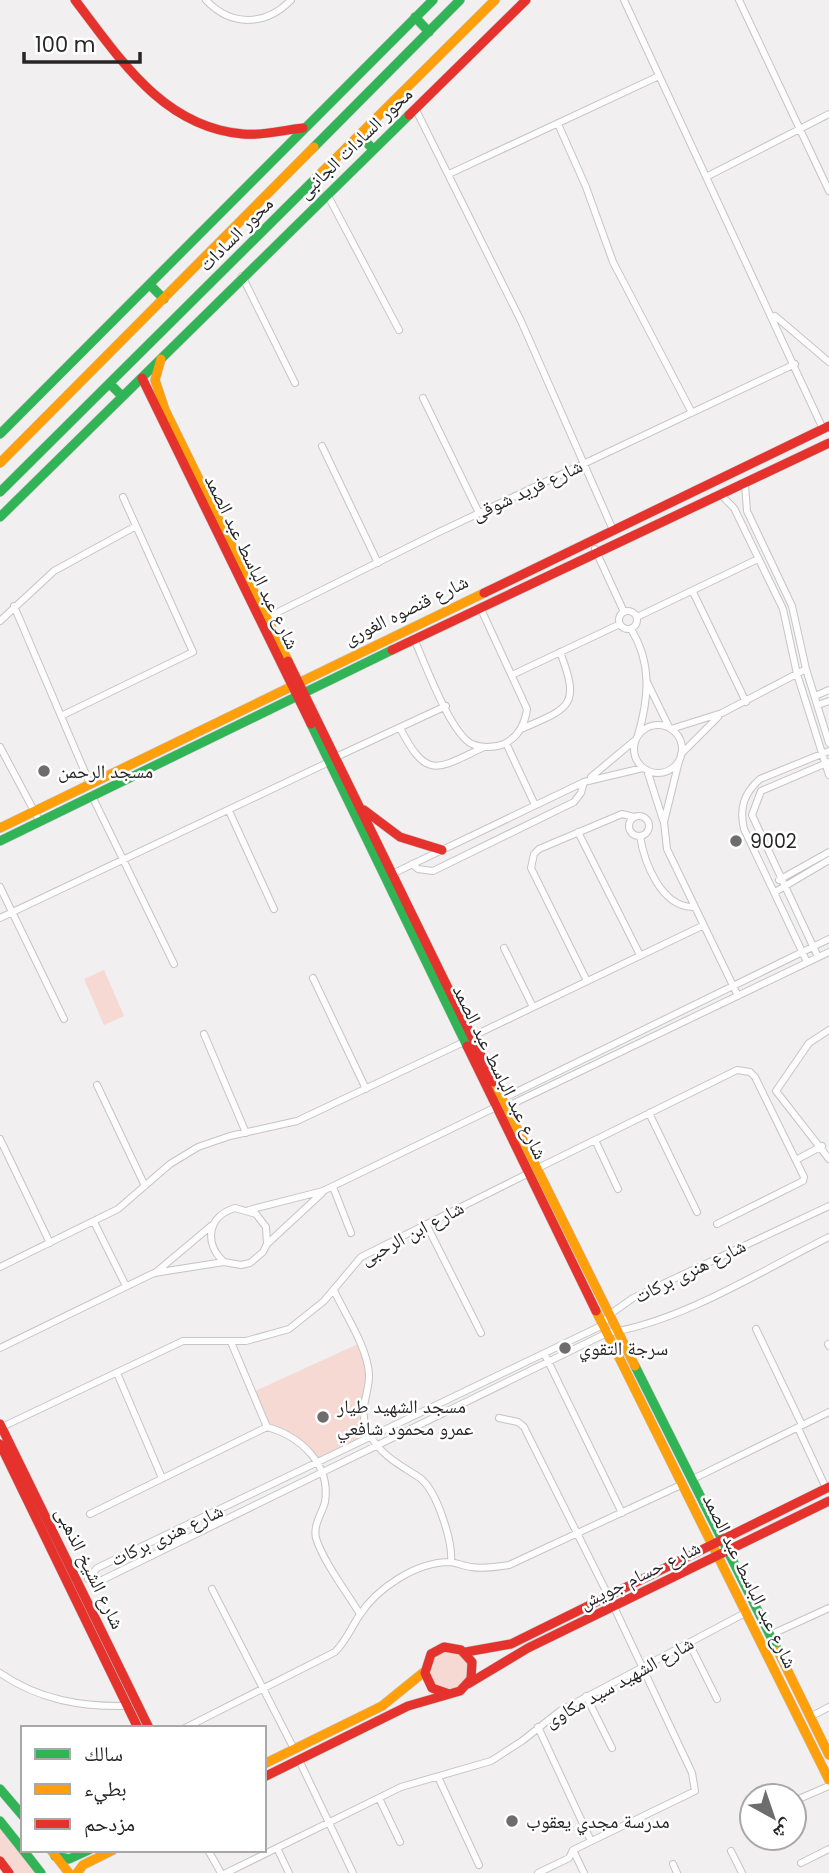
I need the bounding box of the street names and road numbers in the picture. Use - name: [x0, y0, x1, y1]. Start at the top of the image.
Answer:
- street label: محور السادات الجانبى: [291, 81, 419, 205]
- street label: محور السادات: [193, 191, 279, 277]
- street label: شارع فريد شوقى: [467, 452, 587, 528]
- street label: شارع عبد الباسط عبد الصمد: [198, 470, 306, 654]
- street label: شارع قنصوه الغورى: [339, 568, 473, 652]
- street label: شارع عبد الباسط عبد الصمد: [446, 980, 554, 1164]
- street label: شارع ابن الرحبى: [355, 1194, 469, 1272]
- street label: شارع هنرى بركات: [630, 1232, 750, 1310]
- street label: شارع عبد الباسط عبد الصمد: [696, 1489, 804, 1673]
- street label: شارع هنرى بركات: [106, 1497, 228, 1573]
- street label: شارع الشيخ الذهبى: [49, 1502, 131, 1634]
- street label: شارع حسام جويش: [575, 1534, 705, 1616]
- street label: شارع الشهيد سيد مكاوى: [540, 1630, 698, 1734]

